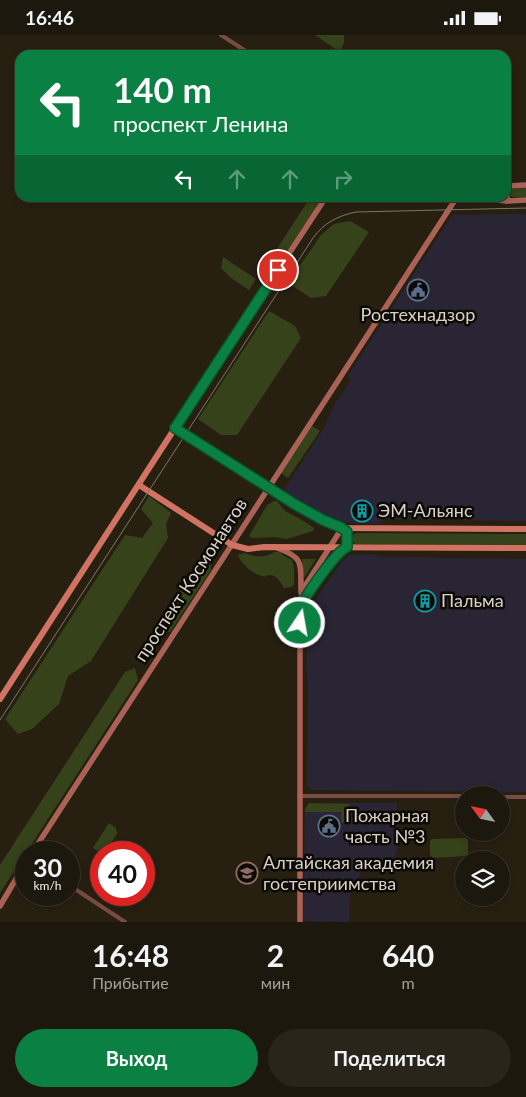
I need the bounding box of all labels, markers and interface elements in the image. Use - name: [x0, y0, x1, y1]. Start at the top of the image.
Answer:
- text: 16:46: [25, 6, 74, 29]
- text: 140 m: [113, 68, 212, 110]
- icon: left: [30, 70, 95, 135]
- text: проспект Ленина: [113, 110, 288, 137]
- icon: left: [170, 165, 198, 193]
- icon: ahead: [223, 165, 251, 193]
- icon: ahead: [276, 165, 304, 193]
- icon: right: [329, 165, 357, 193]
- pin: [257, 249, 299, 291]
- icon: arrive: [264, 256, 292, 284]
- public building icon: Ростехнадзор: [406, 278, 430, 302]
- place label: Ростехнадзор: [361, 303, 475, 325]
- street label: проспект Космонавтов: [129, 494, 251, 665]
- building icon: ЭМ-Альянс: [350, 499, 374, 523]
- place label: ЭМ-Альянс: [378, 499, 473, 521]
- building icon: Пальма: [413, 589, 437, 613]
- place label: Пальма: [441, 589, 504, 611]
- position arrow: [273, 596, 325, 648]
- north arrow: [455, 786, 510, 841]
- map controls: [455, 786, 510, 906]
- place label: Пожарная часть №3: [345, 804, 429, 847]
- public building icon: Пожарная часть №3: [317, 814, 341, 838]
- speed limit sign: 40: [90, 841, 155, 906]
- place label: Алтайская академия гостеприимства: [263, 851, 434, 894]
- button: layers: [455, 851, 510, 906]
- text: 30: [33, 852, 62, 882]
- school or university icon: Алтайская академия гостеприимства: [235, 861, 259, 885]
- text: km/h: [33, 878, 62, 893]
- text: 16:48: [92, 937, 169, 973]
- text: 2: [267, 937, 284, 973]
- text: 640: [382, 937, 434, 973]
- text: Прибытие: [92, 973, 169, 992]
- text: мин: [261, 973, 290, 992]
- text: m: [402, 973, 415, 992]
- button: Выход: [15, 1029, 258, 1087]
- button: Поделиться: [268, 1029, 511, 1087]

